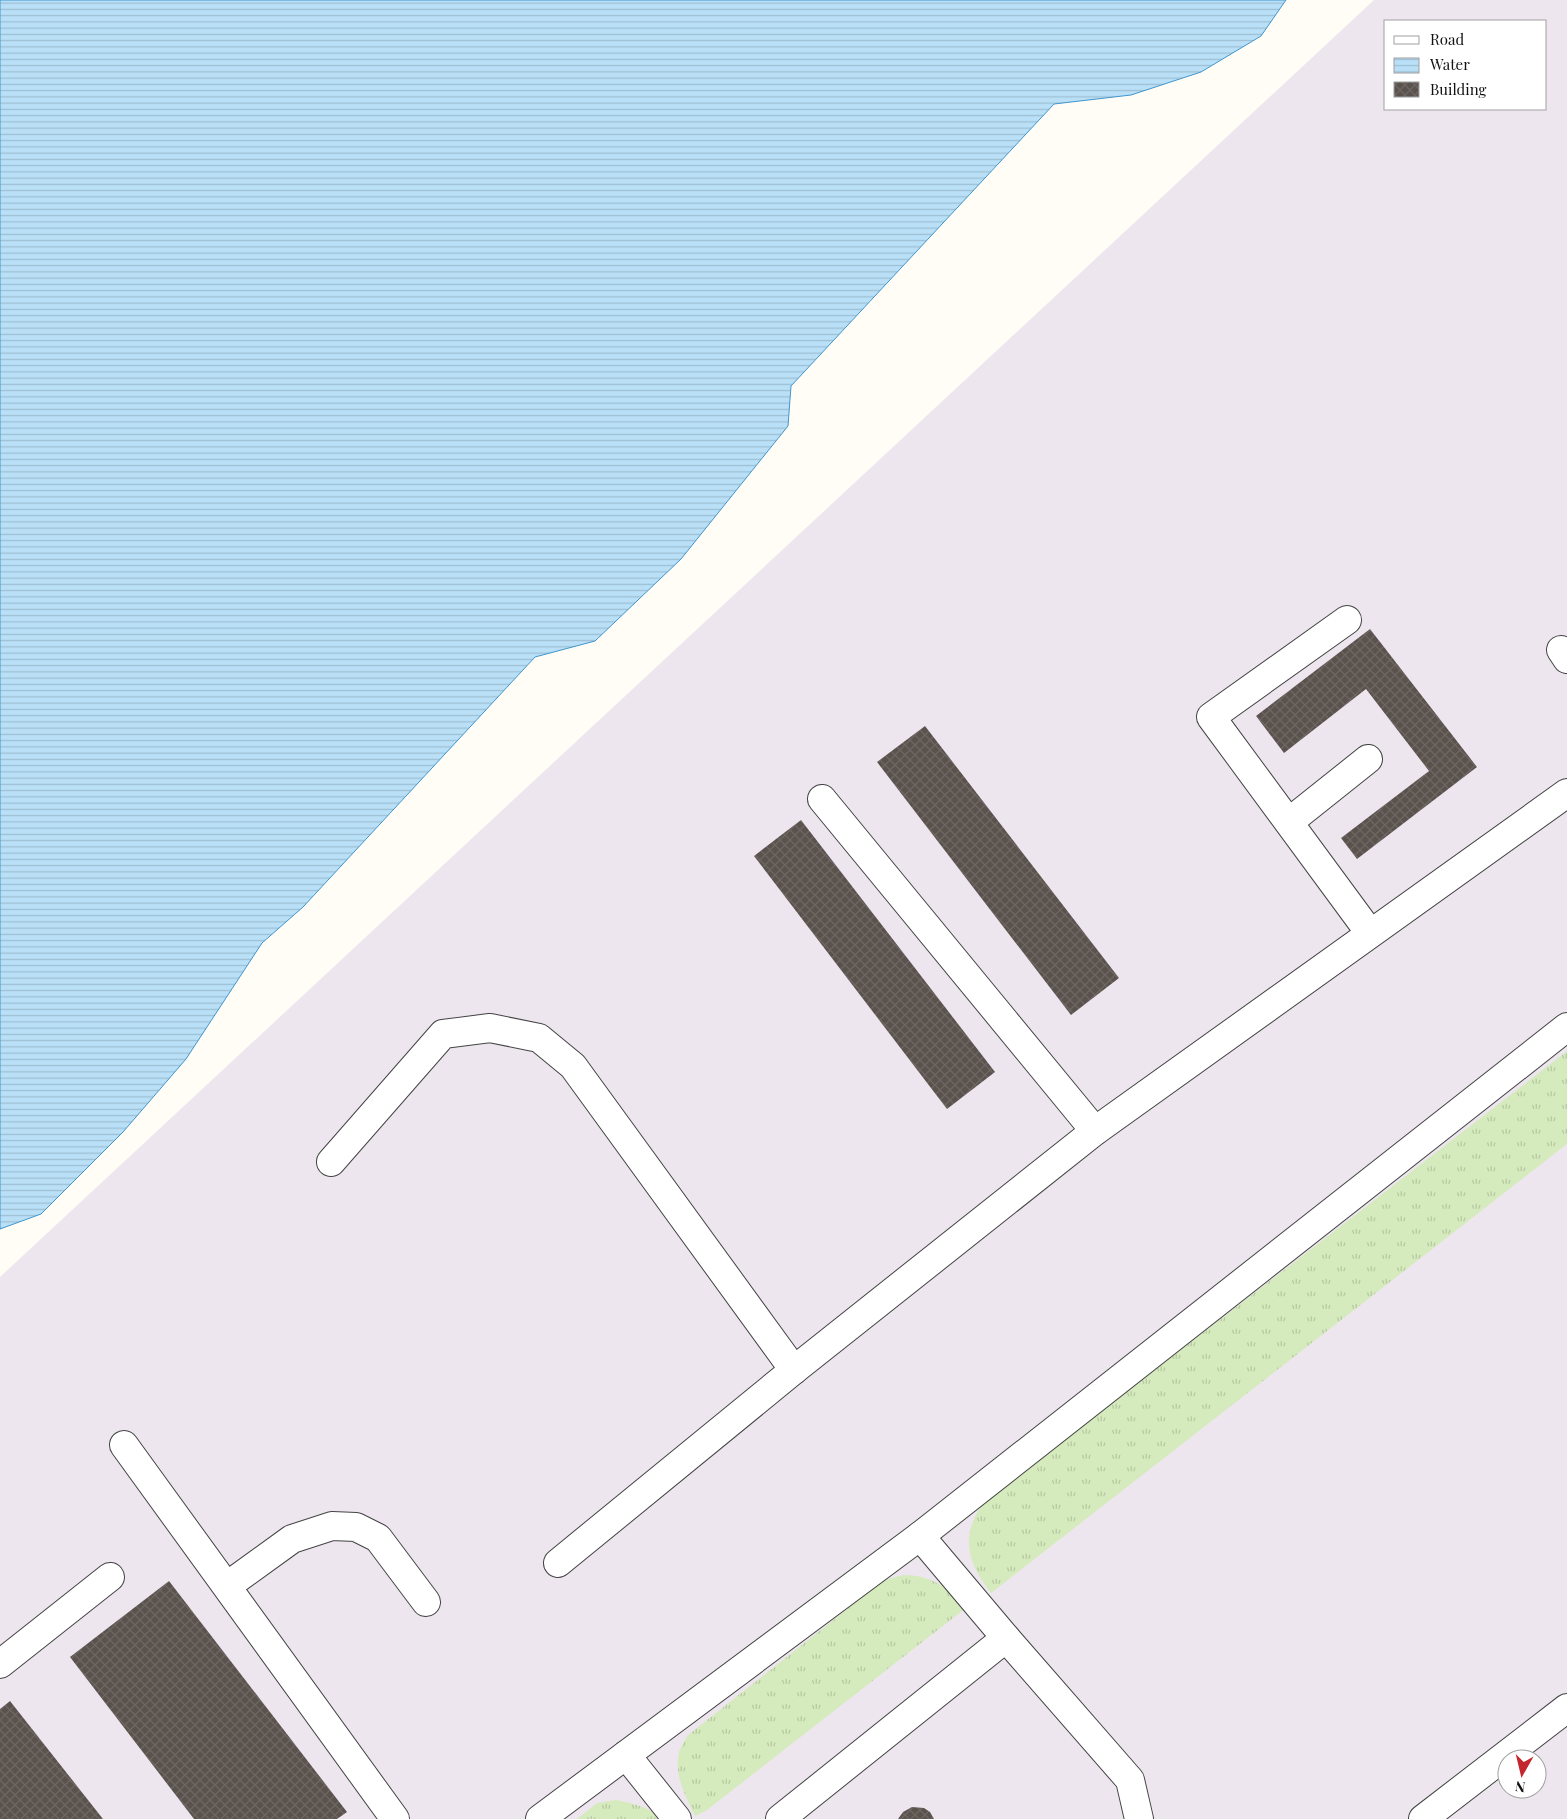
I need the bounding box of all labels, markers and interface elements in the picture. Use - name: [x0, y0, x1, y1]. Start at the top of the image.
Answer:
- legend: [1384, 20, 1547, 110]
- text: Road: [1430, 29, 1464, 49]
- text: Water: [1429, 54, 1470, 74]
- text: Building: [1430, 79, 1487, 99]
- north arrow: [1497, 1749, 1547, 1799]
- text: N: [1514, 1777, 1526, 1797]

